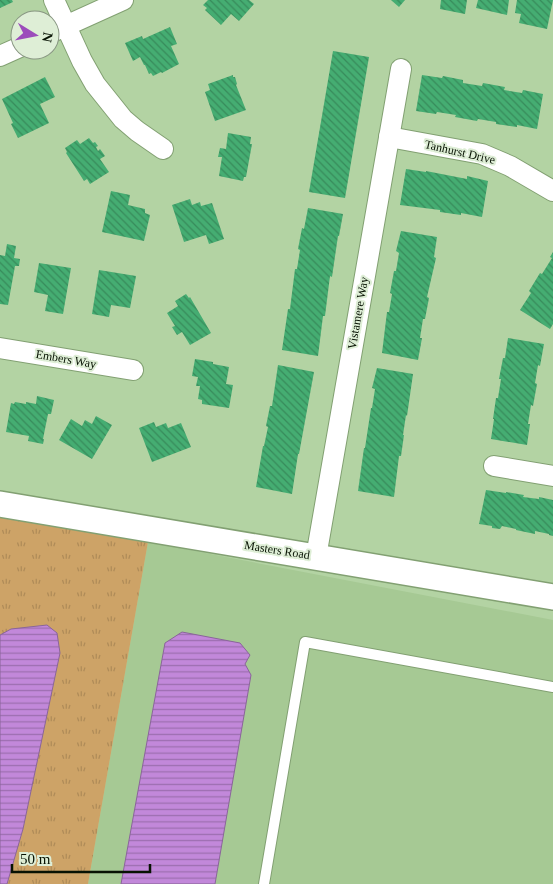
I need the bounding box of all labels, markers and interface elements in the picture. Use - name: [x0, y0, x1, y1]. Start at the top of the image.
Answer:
- north arrow: [10, 10, 60, 60]
- text: N: [39, 31, 56, 43]
- street label: Tanhurst Drive: [423, 137, 497, 167]
- street label: Vistamere Way: [345, 276, 371, 350]
- street label: Embers Way: [35, 347, 97, 371]
- street label: Masters Road: [243, 538, 311, 562]
- scale bar: [12, 842, 150, 874]
- text: 50 m: [20, 851, 51, 867]

